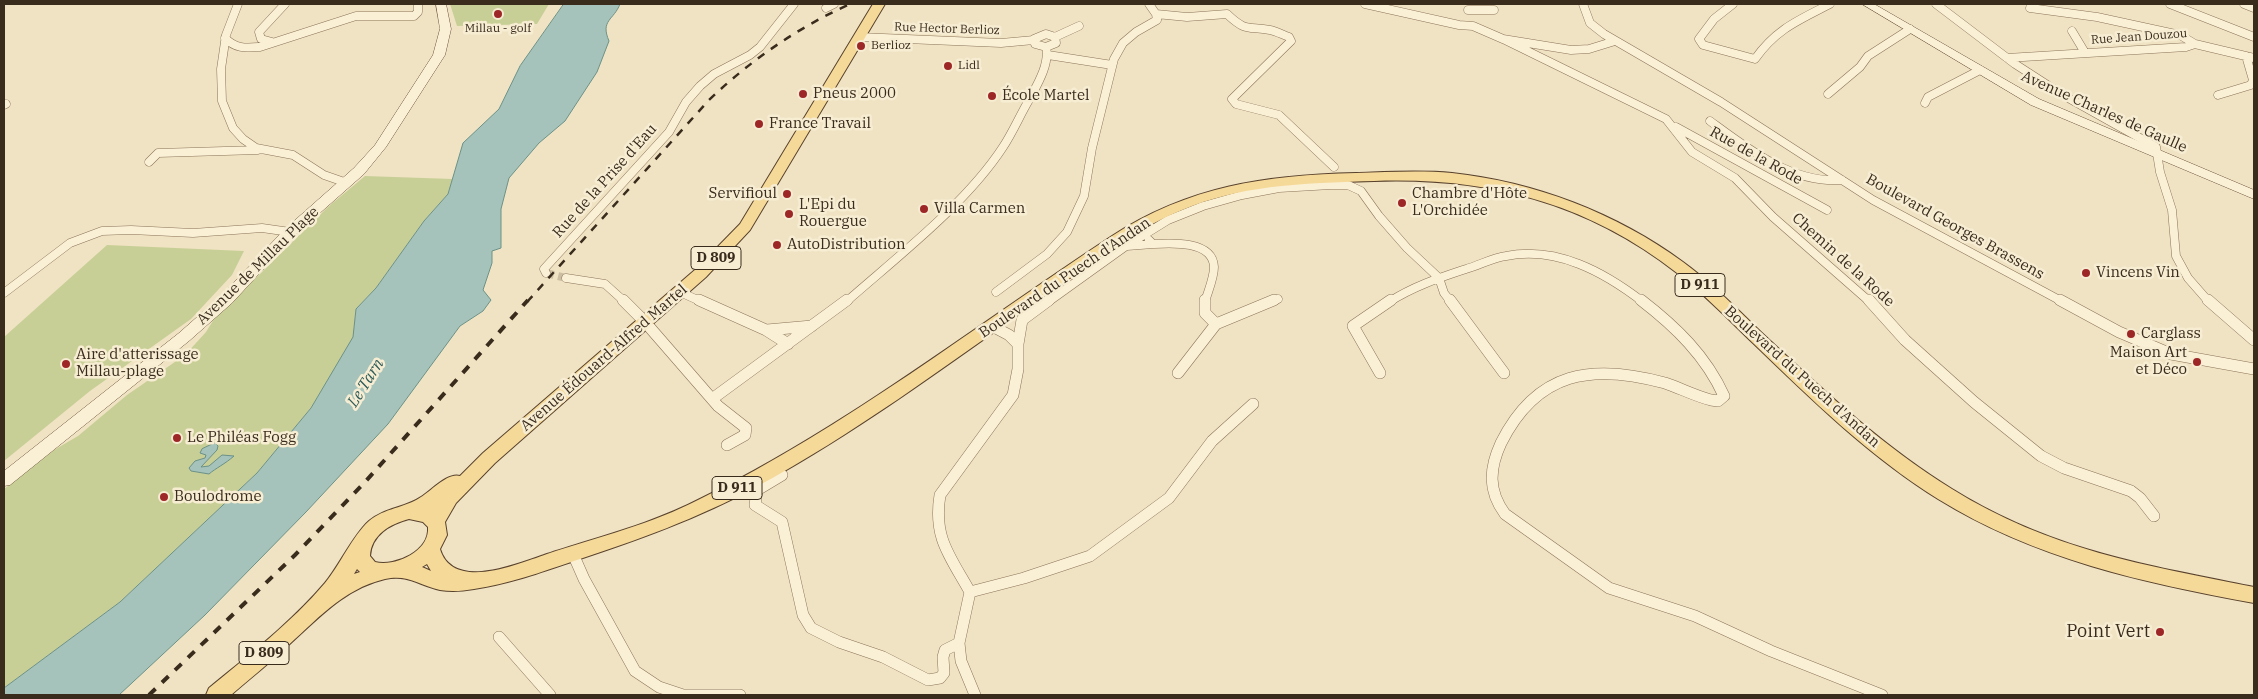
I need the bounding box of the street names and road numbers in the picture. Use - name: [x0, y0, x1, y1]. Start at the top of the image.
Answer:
- street label: Rue Hector Berlioz: [894, 20, 1000, 38]
- street label: Rue Jean Douzou: [2090, 26, 2188, 48]
- street label: Avenue Charles de Gaulle: [2018, 67, 2190, 157]
- street label: Rue de la Prise d'Eau: [549, 120, 661, 242]
- street label: Rue de la Rode: [1706, 123, 1806, 189]
- street label: Boulevard Georges Brassens: [1863, 170, 2047, 284]
- street label: Avenue de Millau Plage: [193, 203, 323, 329]
- street label: Chemin de la Rode: [1788, 209, 1898, 311]
- street label: Boulevard du Puech d'Andan: [976, 214, 1154, 342]
- road number: D 809: [691, 247, 741, 270]
- road number: D 911: [1675, 274, 1725, 296]
- street label: Avenue Édouard-Alfred Martel: [517, 281, 691, 435]
- street label: Boulevard du Puech d'Andan: [1721, 302, 1883, 452]
- road number: D 911: [712, 476, 762, 499]
- road number: D 809: [239, 641, 289, 664]

